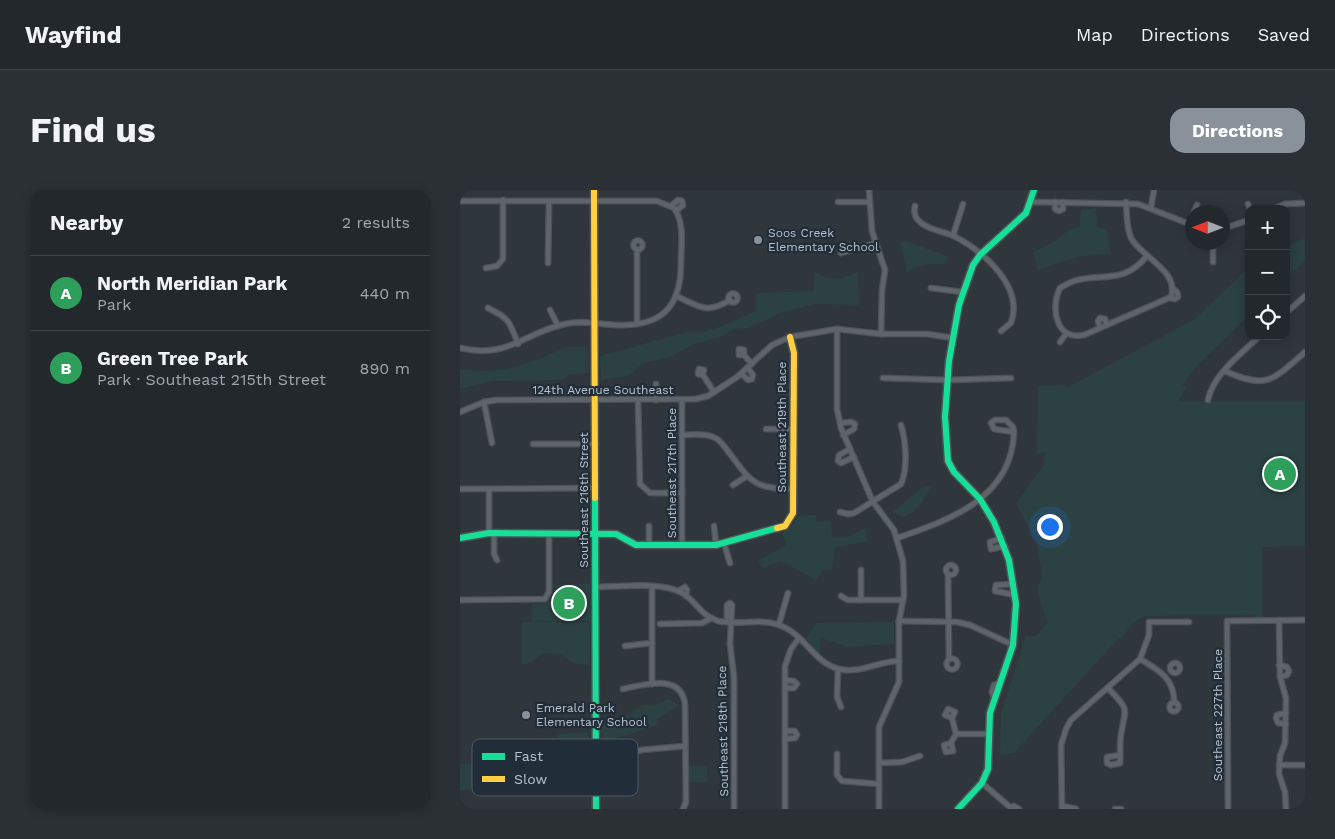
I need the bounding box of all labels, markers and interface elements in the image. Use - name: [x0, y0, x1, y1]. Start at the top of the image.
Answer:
- text: Wayfind: [25, 21, 121, 49]
- text: Map: [1076, 24, 1113, 45]
- text: Directions: [1141, 24, 1230, 45]
- text: Saved: [1258, 24, 1310, 45]
- button: Directions: [1170, 108, 1305, 153]
- text: Find us: [30, 109, 156, 151]
- north arrow: [1185, 205, 1230, 250]
- map controls: [1245, 205, 1290, 340]
- button: +: [1245, 205, 1290, 250]
- text: Nearby: [50, 210, 123, 235]
- text: 2 results: [342, 213, 410, 232]
- place label: Soos Creek Elementary School: [768, 226, 879, 254]
- marker: Soos Creek Elementary School: [752, 234, 764, 246]
- button: −: [1245, 250, 1290, 295]
- text: North Meridian Park: [97, 272, 287, 295]
- text: A: [61, 284, 71, 303]
- text: 440 m: [360, 284, 410, 303]
- text: Park: [97, 295, 131, 314]
- button: locate: [1245, 295, 1290, 340]
- text: Green Tree Park: [97, 347, 248, 370]
- text: B: [61, 359, 71, 378]
- text: 890 m: [360, 359, 410, 378]
- street label: Southeast 219th Place: [775, 361, 789, 492]
- text: Park · Southeast 215th Street: [97, 370, 326, 389]
- street label: 124th Avenue Southeast: [532, 383, 674, 397]
- street label: Southeast 217th Place: [665, 408, 679, 538]
- street label: Southeast 216th Street: [577, 432, 591, 568]
- pin: A: [1264, 455, 1296, 493]
- your location: [1037, 514, 1063, 540]
- pin: B: [553, 584, 585, 622]
- street label: Southeast 227th Place: [1211, 649, 1225, 781]
- street label: Southeast 218th Place: [715, 665, 731, 797]
- place label: Emerald Park Elementary School: [536, 701, 647, 729]
- marker: Emerald Park Elementary School: [520, 709, 532, 721]
- legend: [472, 739, 638, 796]
- text: Fast: [514, 748, 543, 764]
- text: Slow: [514, 771, 547, 787]

